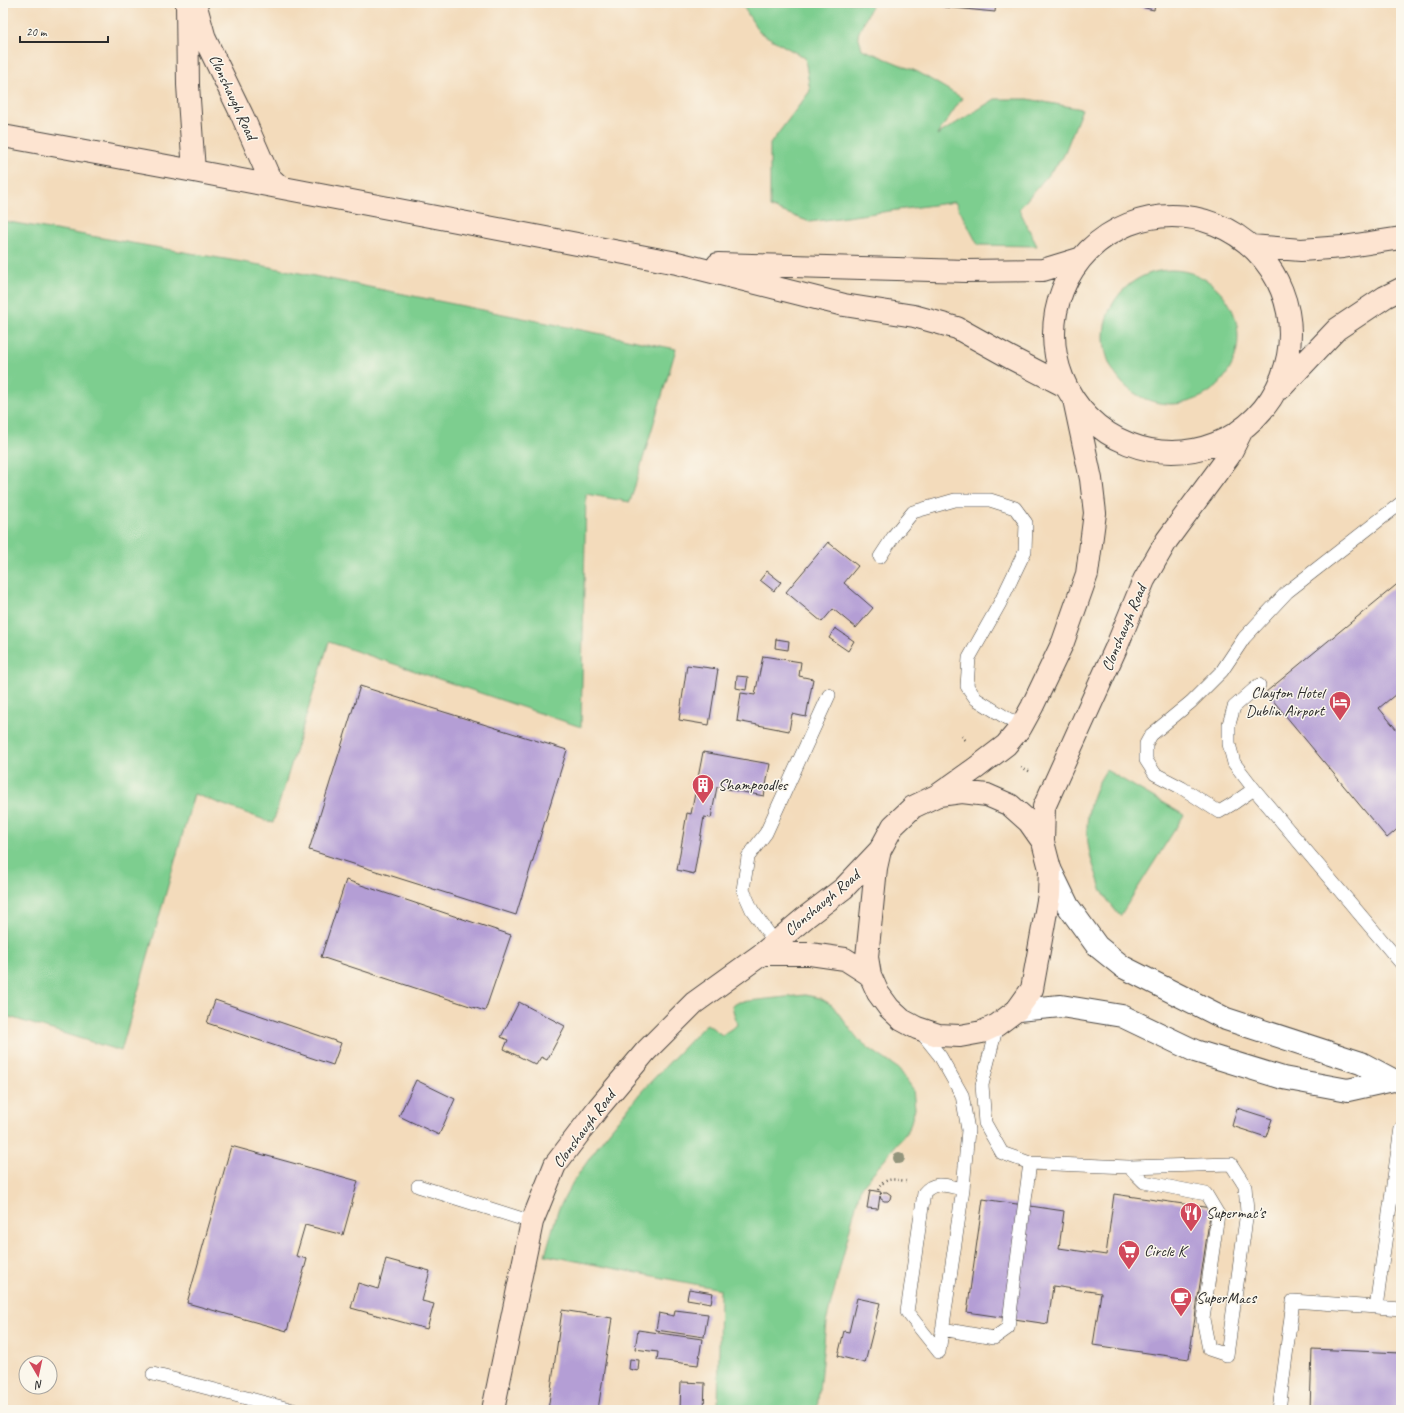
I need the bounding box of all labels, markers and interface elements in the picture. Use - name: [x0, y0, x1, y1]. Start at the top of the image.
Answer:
- scale bar: [20, 18, 108, 44]
- text: 20 m: [26, 24, 48, 40]
- street label: Clonshaugh Road: [204, 51, 263, 145]
- street label: Clonshaugh Road: [1097, 579, 1152, 674]
- place label: Clayton Hotel Dublin Airport: [1246, 683, 1327, 721]
- hotel icon: Clayton Hotel Dublin Airport: [1327, 689, 1353, 722]
- building icon: Shampoodles: [690, 772, 716, 805]
- place label: Shampoodles: [718, 775, 789, 795]
- street label: Clonshaugh Road: [780, 864, 866, 940]
- street label: Clonshaugh Road: [548, 1084, 621, 1172]
- restaurant icon: Supermac's: [1178, 1200, 1204, 1233]
- place label: Supermac's: [1206, 1203, 1266, 1223]
- supermarket icon: Circle K: [1116, 1238, 1142, 1271]
- place label: Circle K: [1144, 1241, 1189, 1261]
- cafe icon: SuperMacs: [1168, 1285, 1194, 1318]
- place label: SuperMacs: [1196, 1288, 1257, 1308]
- north arrow: [18, 1355, 58, 1395]
- text: N: [33, 1377, 44, 1393]

